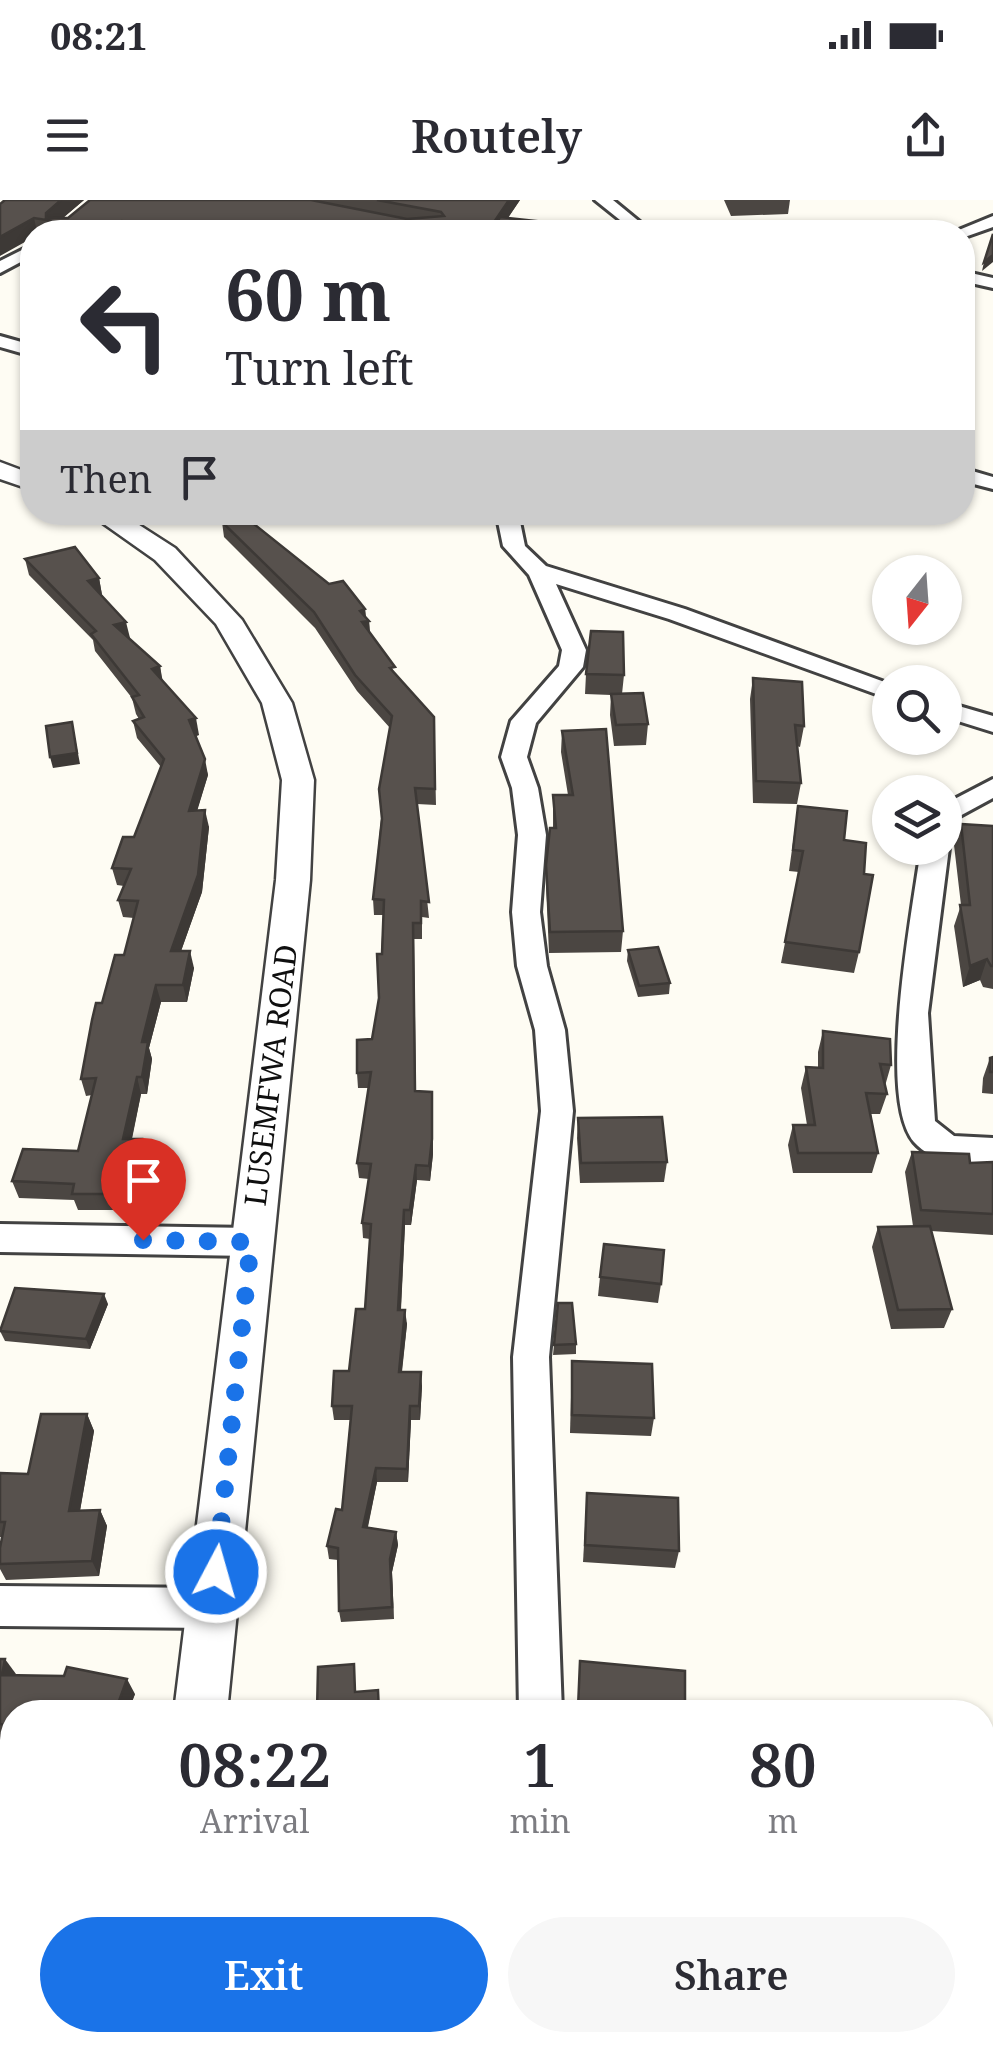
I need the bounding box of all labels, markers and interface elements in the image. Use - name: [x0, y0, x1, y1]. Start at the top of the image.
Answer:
- text: 08:21: [50, 9, 147, 61]
- text: Routely: [411, 105, 582, 166]
- icon: menu: [40, 108, 95, 163]
- icon: share: [898, 108, 953, 163]
- text: 60 m: [225, 246, 391, 342]
- icon: left: [60, 260, 190, 390]
- text: Turn left: [225, 337, 414, 398]
- icon: arrive: [172, 450, 227, 505]
- text: Then: [60, 452, 152, 504]
- north arrow: [872, 555, 962, 645]
- map controls: [872, 555, 962, 865]
- button: search: [872, 665, 962, 755]
- button: layers: [872, 775, 962, 865]
- street label: LUSEMFWA ROAD: [234, 942, 306, 1208]
- pin: [101, 1138, 186, 1241]
- icon: arrive: [116, 1153, 171, 1208]
- position arrow: [164, 1520, 268, 1624]
- text: 08:22: [178, 1723, 331, 1805]
- text: 1: [523, 1723, 557, 1805]
- text: 80: [749, 1723, 817, 1805]
- text: Arrival: [200, 1799, 310, 1842]
- text: min: [510, 1799, 571, 1842]
- text: m: [768, 1799, 798, 1842]
- button: Exit: [40, 1917, 488, 2032]
- button: Share: [508, 1917, 955, 2032]

